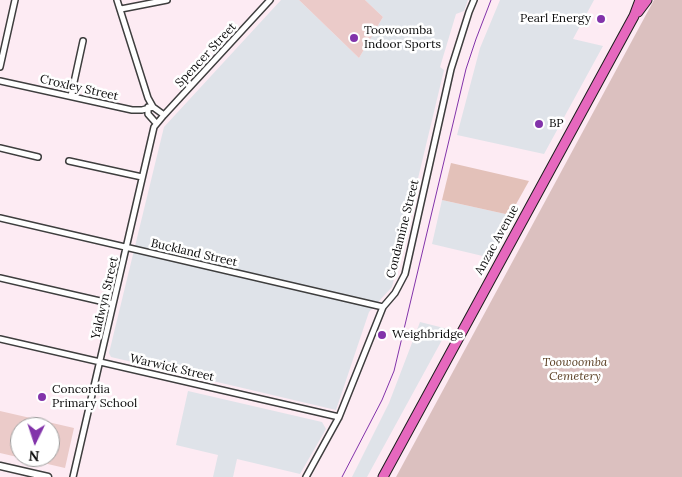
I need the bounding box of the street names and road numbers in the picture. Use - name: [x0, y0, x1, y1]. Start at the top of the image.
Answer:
- street label: Spencer Street: [172, 20, 240, 90]
- street label: Croxley Street: [38, 72, 120, 104]
- street label: Condamine Street: [384, 178, 422, 280]
- street label: Anzac Avenue: [472, 203, 522, 277]
- street label: Buckland Street: [149, 236, 239, 270]
- street label: Yaldwyn Street: [89, 255, 121, 341]
- street label: Warwick Street: [129, 351, 215, 385]

